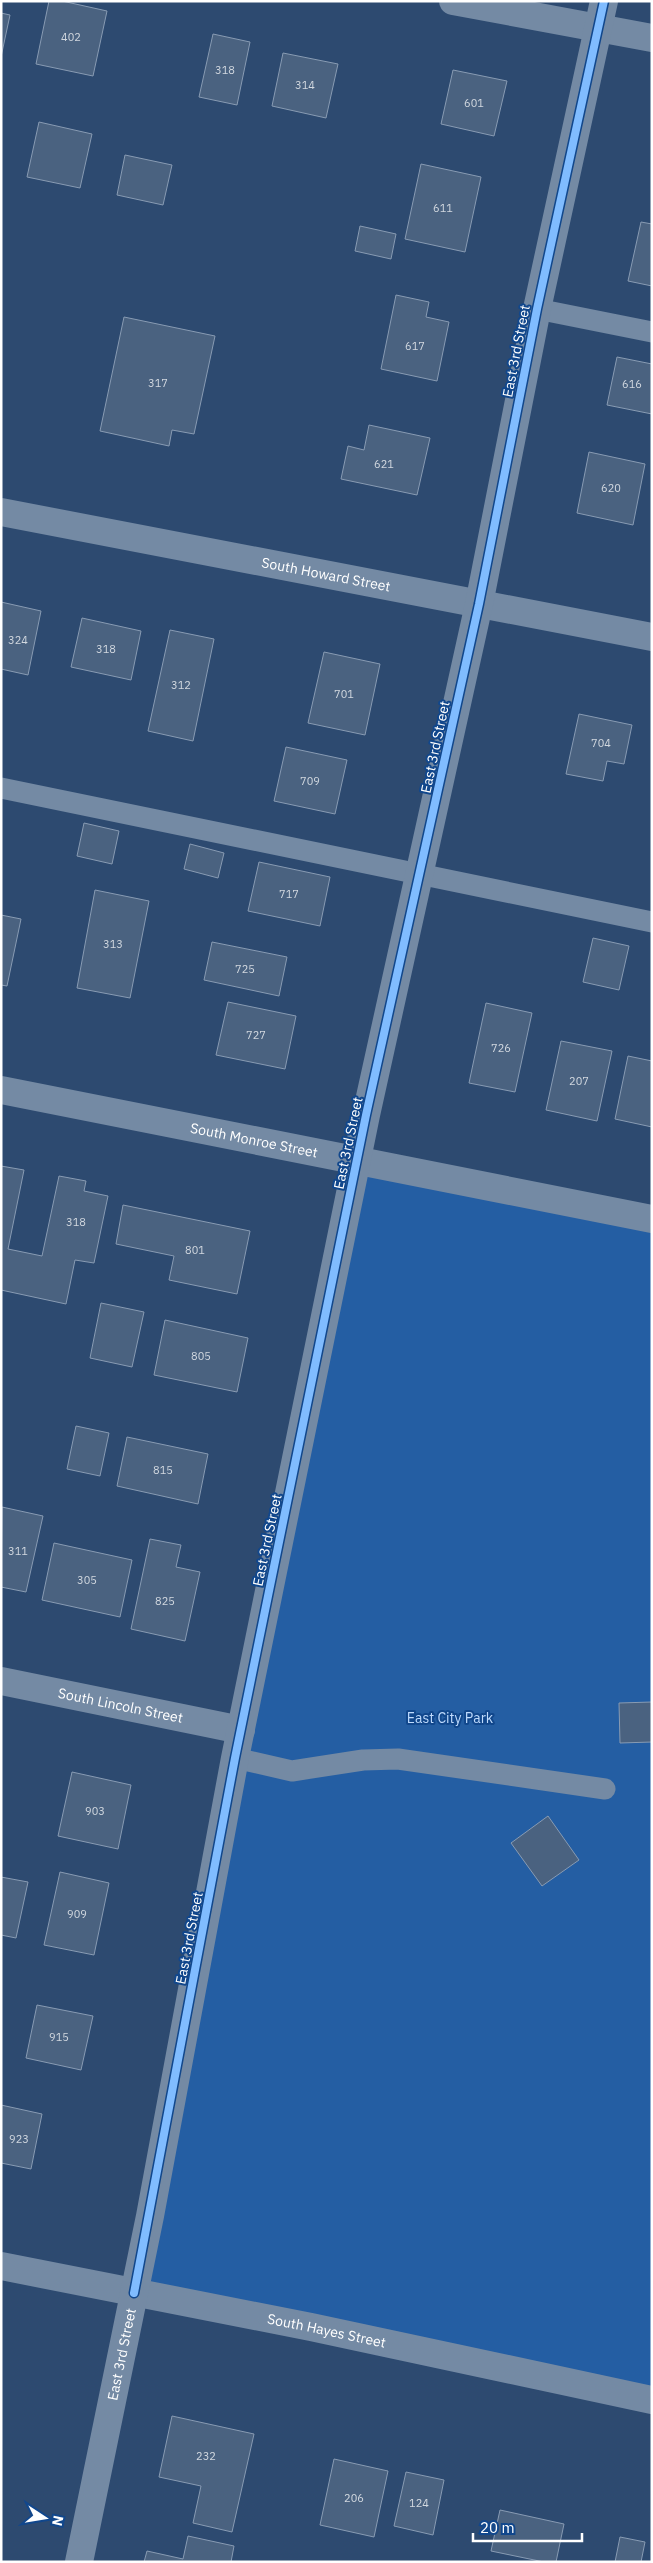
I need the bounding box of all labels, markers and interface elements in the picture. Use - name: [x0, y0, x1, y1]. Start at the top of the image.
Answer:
- house number: 402: [61, 30, 81, 44]
- house number: 318: [215, 63, 235, 77]
- house number: 314: [295, 78, 315, 92]
- house number: 601: [464, 96, 484, 110]
- house number: 611: [433, 201, 453, 215]
- street label: East 3rd Street: [498, 303, 534, 399]
- house number: 617: [405, 339, 425, 353]
- house number: 317: [148, 376, 168, 390]
- house number: 616: [622, 377, 642, 391]
- house number: 621: [374, 457, 394, 471]
- house number: 620: [601, 481, 621, 495]
- street label: South Howard Street: [260, 553, 392, 596]
- house number: 324: [8, 633, 28, 647]
- house number: 318: [96, 642, 116, 656]
- house number: 312: [171, 678, 191, 692]
- house number: 701: [334, 687, 354, 701]
- street label: East 3rd Street: [416, 699, 454, 795]
- house number: 704: [591, 736, 611, 750]
- house number: 709: [300, 774, 320, 788]
- house number: 717: [279, 887, 299, 901]
- house number: 313: [103, 937, 123, 951]
- house number: 725: [235, 962, 255, 976]
- house number: 727: [246, 1028, 266, 1042]
- house number: 726: [491, 1041, 511, 1055]
- house number: 207: [569, 1074, 589, 1088]
- street label: East 3rd Street: [329, 1095, 367, 1191]
- street label: South Monroe Street: [189, 1119, 319, 1162]
- house number: 318: [66, 1215, 86, 1229]
- house number: 801: [185, 1243, 205, 1257]
- house number: 805: [191, 1349, 211, 1363]
- house number: 815: [153, 1463, 173, 1477]
- street label: East 3rd Street: [248, 1492, 286, 1588]
- house number: 311: [8, 1544, 28, 1558]
- house number: 305: [77, 1573, 97, 1587]
- house number: 825: [155, 1594, 175, 1608]
- street label: South Lincoln Street: [57, 1684, 185, 1727]
- park label: East City Park: [407, 1709, 494, 1727]
- house number: 903: [85, 1804, 105, 1818]
- street label: East 3rd Street: [171, 1890, 207, 1986]
- house number: 909: [67, 1907, 87, 1921]
- house number: 915: [49, 2030, 69, 2044]
- house number: 923: [9, 2132, 29, 2146]
- street label: East 3rd Street: [103, 2306, 140, 2402]
- street label: South Hayes Street: [266, 2310, 388, 2352]
- house number: 232: [196, 2449, 216, 2463]
- house number: 206: [344, 2491, 364, 2505]
- north arrow: [20, 2493, 70, 2543]
- house number: 124: [409, 2496, 429, 2510]
- scale bar: [473, 2510, 582, 2542]
- text: N: [48, 2514, 68, 2528]
- text: 20 m: [480, 2518, 515, 2537]

